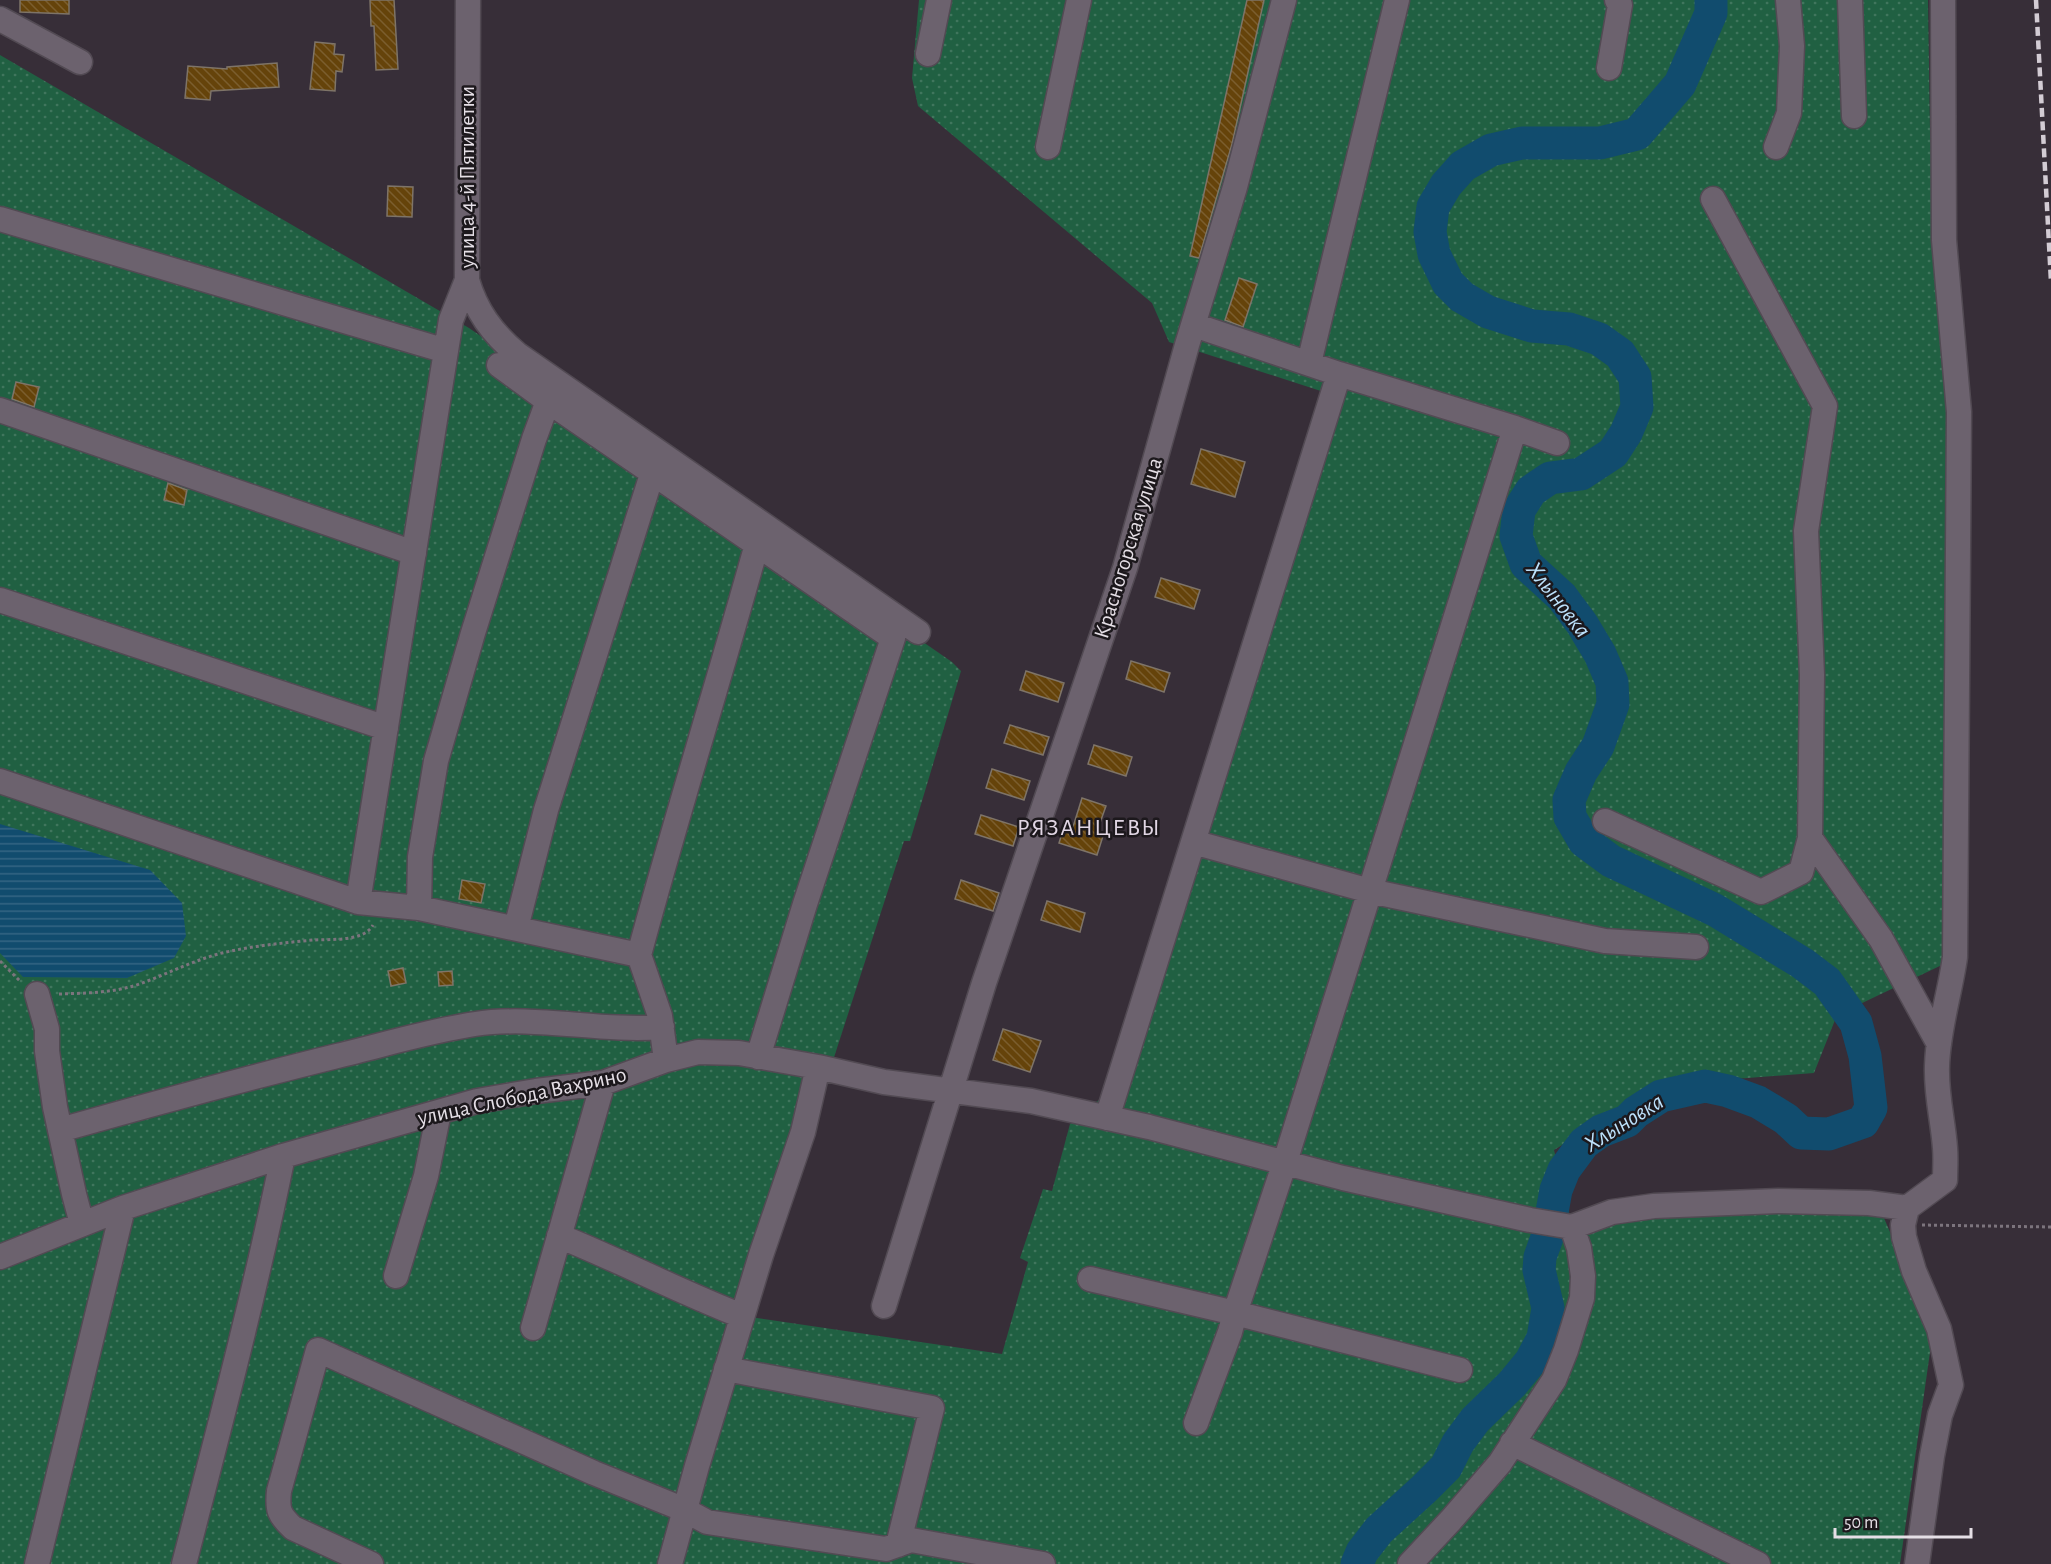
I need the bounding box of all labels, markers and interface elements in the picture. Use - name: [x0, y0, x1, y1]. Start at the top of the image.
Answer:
- street label: улица 4-й Пятилетки: [456, 86, 478, 269]
- street label: Красногорская улица: [1090, 455, 1166, 641]
- water label: Хлыновка: [1521, 558, 1595, 642]
- district label: РЯЗАНЦЕВЫ: [1017, 816, 1161, 840]
- street label: улица Слобода Вахрино: [415, 1063, 628, 1129]
- water label: Хлыновка: [1580, 1089, 1668, 1157]
- scale bar: [1835, 1501, 1972, 1539]
- text: 50 m: [1844, 1514, 1878, 1532]

